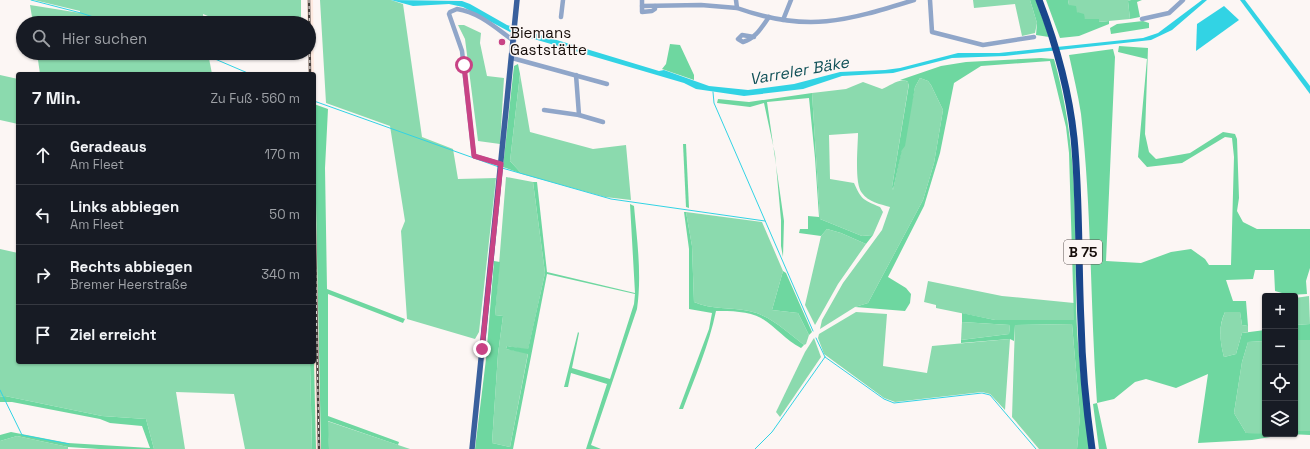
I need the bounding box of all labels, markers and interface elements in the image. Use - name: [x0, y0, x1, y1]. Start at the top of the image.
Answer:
- search box: [16, 16, 316, 60]
- place label: Biemans Gaststätte: [510, 23, 587, 59]
- icon: search: [30, 27, 52, 49]
- text: Hier suchen: [62, 29, 147, 48]
- marker: Biemans Gaststätte: [497, 37, 507, 47]
- water label: Varreler Bäke: [748, 51, 851, 90]
- route start: [455, 56, 473, 74]
- text: 7 Min.: [32, 87, 81, 109]
- text: Zu Fuß · 560 m: [210, 90, 300, 107]
- text: Geradeaus: [70, 137, 147, 156]
- icon: ahead: [32, 144, 54, 166]
- text: 170 m: [264, 146, 300, 163]
- text: Am Fleet: [70, 156, 124, 173]
- text: Links abbiegen: [70, 197, 179, 216]
- icon: left: [32, 204, 54, 226]
- text: 50 m: [269, 206, 300, 223]
- text: Am Fleet: [70, 216, 124, 233]
- road number: B 75: [1064, 240, 1102, 264]
- text: Rechts abbiegen: [70, 257, 192, 276]
- icon: right: [32, 264, 54, 286]
- text: 340 m: [261, 266, 300, 283]
- text: Bremer Heerstraße: [70, 276, 187, 293]
- map controls: [1262, 293, 1298, 437]
- button: +: [1262, 293, 1298, 329]
- icon: arrive: [32, 324, 54, 346]
- text: Ziel erreicht: [70, 325, 157, 344]
- button: −: [1262, 329, 1298, 365]
- route end: [473, 340, 491, 358]
- button: locate: [1262, 365, 1298, 401]
- button: layers: [1262, 401, 1298, 437]

